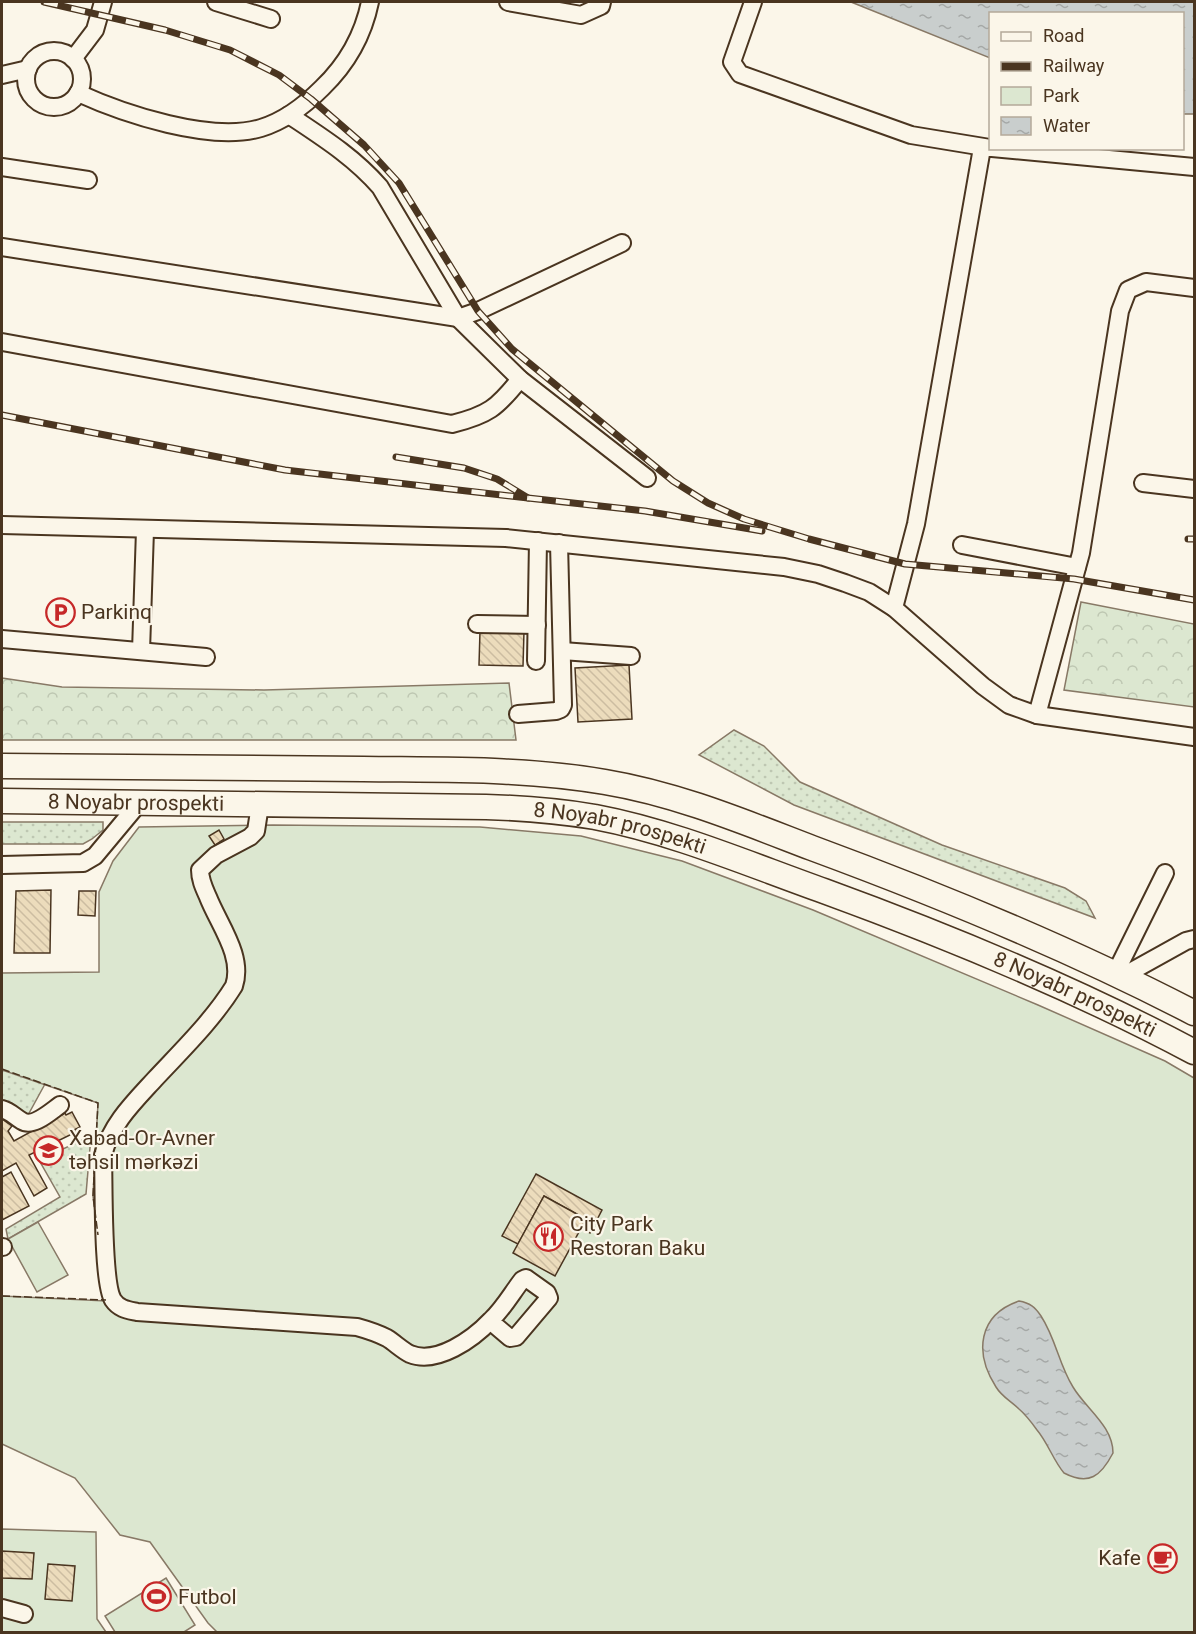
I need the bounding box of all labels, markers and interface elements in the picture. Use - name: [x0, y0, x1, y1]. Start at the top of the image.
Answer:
- legend: [989, 12, 1184, 150]
- text: Road: [1043, 25, 1084, 46]
- text: Railway: [1043, 55, 1105, 76]
- text: Park: [1043, 85, 1080, 106]
- text: Water: [1043, 115, 1090, 136]
- parking icon: Parkinq: [44, 596, 76, 628]
- place label: Parkinq: [81, 600, 152, 624]
- street label: 8 Noyabr prospekti: [48, 790, 224, 816]
- street label: 8 Noyabr prospekti: [533, 798, 709, 859]
- street label: 8 Noyabr prospekti: [990, 947, 1160, 1042]
- place label: Xabad-Or-Avner təhsil mərkəzi: [69, 1126, 215, 1174]
- school or university icon: Xabad-Or-Avner təhsil mərkəzi: [32, 1134, 64, 1166]
- place label: City Park Restoran Baku: [570, 1212, 705, 1260]
- restaurant icon: City Park Restoran Baku: [533, 1220, 565, 1252]
- cafe icon: Kafe: [1146, 1542, 1178, 1574]
- place label: Kafe: [1098, 1546, 1141, 1570]
- sports icon: Futbol: [141, 1581, 173, 1613]
- place label: Futbol: [178, 1585, 237, 1609]

